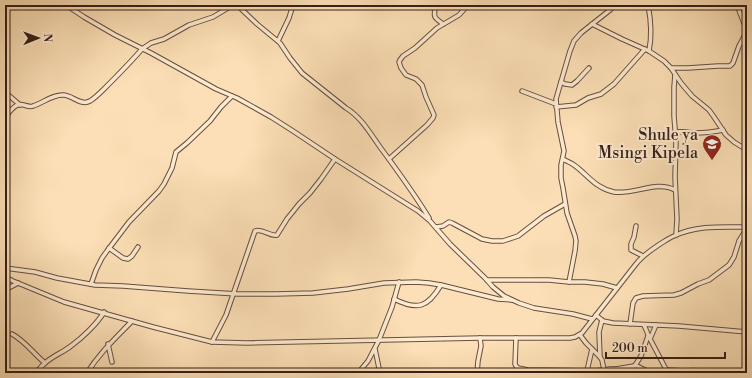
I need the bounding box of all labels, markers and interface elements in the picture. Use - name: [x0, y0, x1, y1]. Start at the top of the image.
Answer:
- north arrow: [18, 18, 58, 58]
- text: N: [40, 33, 54, 43]
- place label: Shule ya Msingi Kipela: [598, 125, 699, 163]
- school or university icon: Shule ya Msingi Kipela: [701, 133, 723, 161]
- scale bar: [606, 334, 725, 360]
- text: 200 m: [612, 341, 648, 356]

